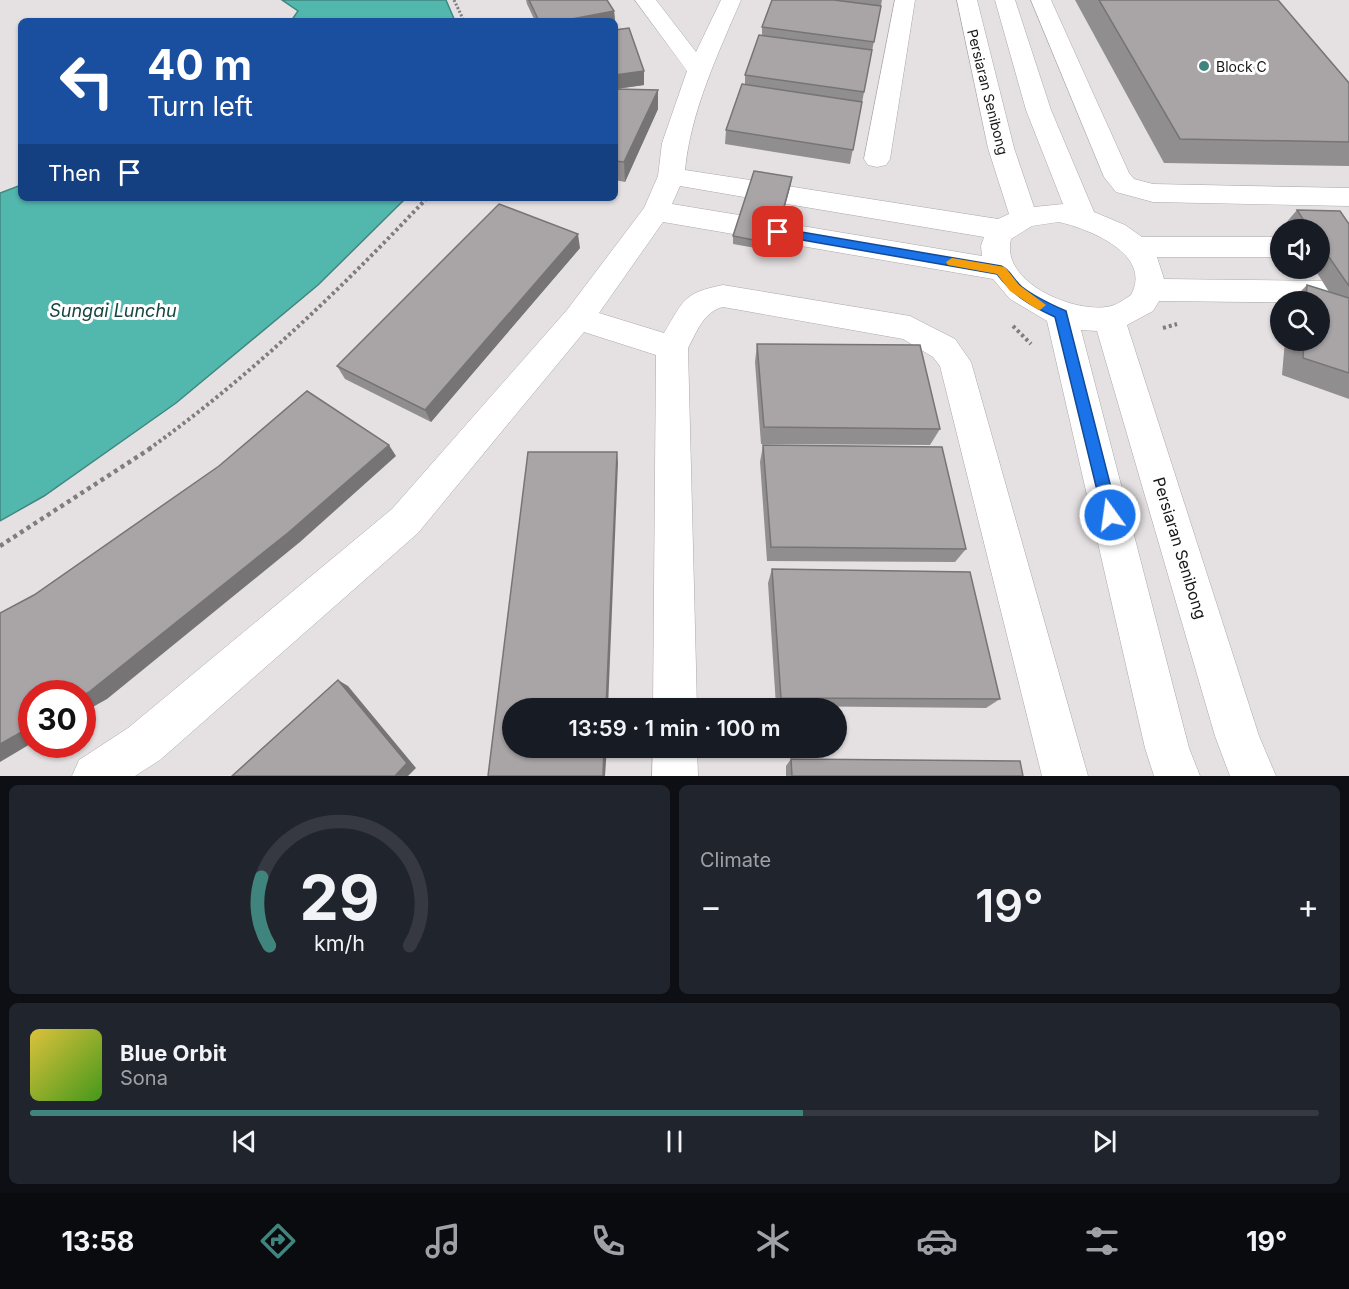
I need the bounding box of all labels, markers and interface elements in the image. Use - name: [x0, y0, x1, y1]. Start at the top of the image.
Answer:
- street label: Persiaran Senibong: [964, 27, 1012, 157]
- text: 40 m: [147, 39, 252, 90]
- icon: left: [48, 42, 126, 120]
- place label: Block C: [1216, 58, 1267, 75]
- marker: Block C: [1197, 59, 1211, 73]
- text: Turn left: [147, 90, 253, 123]
- icon: arrive: [113, 156, 146, 189]
- text: Then: [48, 160, 101, 186]
- pin: [752, 206, 803, 257]
- icon: arrive: [761, 215, 794, 248]
- map controls: [1270, 219, 1330, 351]
- button: sound: [1270, 219, 1330, 279]
- button: search: [1270, 291, 1330, 351]
- water label: Sungai Lunchu: [49, 300, 177, 321]
- street label: Persiaran Senibong: [1149, 475, 1211, 621]
- position arrow: [1078, 483, 1142, 547]
- speed limit sign: 30: [18, 680, 96, 758]
- text: 13:59 · 1 min · 100 m: [569, 715, 780, 741]
- text: Climate: [700, 848, 771, 872]
- text: 29: [300, 860, 379, 935]
- text: 19°: [975, 878, 1044, 933]
- text: −: [700, 886, 722, 926]
- text: +: [1297, 886, 1319, 926]
- text: km/h: [314, 931, 365, 957]
- text: Blue Orbit: [120, 1040, 227, 1066]
- text: Sona: [120, 1066, 168, 1090]
- icon: previous: [228, 1125, 261, 1158]
- icon: pause: [658, 1125, 691, 1158]
- icon: next: [1088, 1125, 1121, 1158]
- icon: directions: [257, 1220, 299, 1262]
- icon: music: [422, 1220, 464, 1262]
- icon: phone: [587, 1220, 629, 1262]
- icon: climate: [752, 1220, 794, 1262]
- icon: car: [916, 1220, 958, 1262]
- icon: filters: [1081, 1220, 1123, 1262]
- text: 13:58: [61, 1225, 134, 1258]
- text: 19°: [1246, 1225, 1287, 1258]

